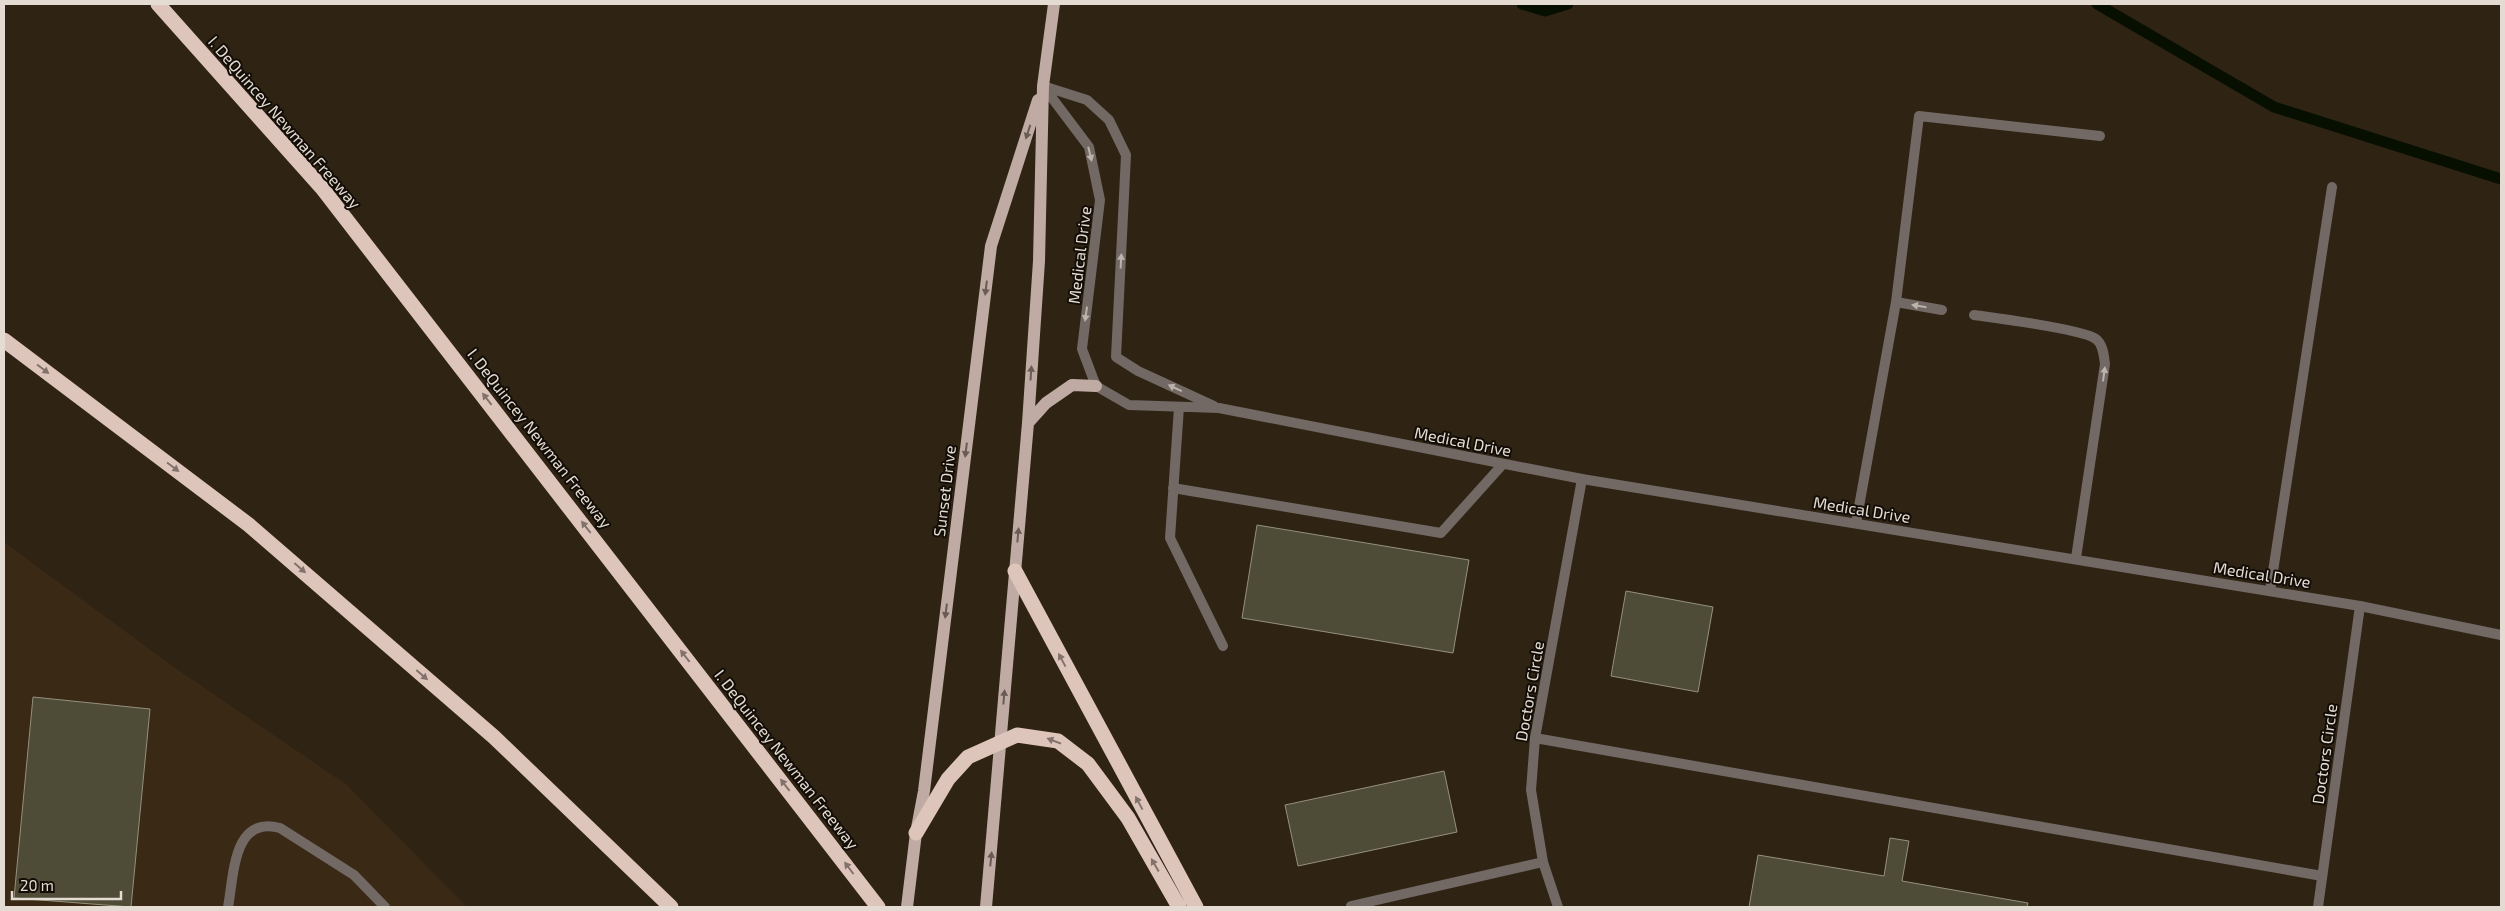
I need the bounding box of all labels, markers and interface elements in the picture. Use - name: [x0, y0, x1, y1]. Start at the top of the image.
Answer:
- street label: I. DeQuincey Newman Freeway: [204, 32, 366, 213]
- one-way arrow: [1024, 125, 1032, 140]
- one-way arrow: [1087, 146, 1095, 161]
- street label: Medical Drive: [1064, 205, 1094, 305]
- one-way arrow: [1117, 253, 1125, 269]
- one-way arrow: [982, 281, 990, 297]
- one-way arrow: [1911, 301, 1927, 309]
- one-way arrow: [1082, 307, 1090, 323]
- street label: I. DeQuincey Newman Freeway: [463, 344, 616, 533]
- one-way arrow: [36, 364, 49, 375]
- one-way arrow: [1027, 365, 1035, 381]
- one-way arrow: [2100, 366, 2108, 382]
- one-way arrow: [1168, 383, 1182, 391]
- one-way arrow: [482, 392, 492, 405]
- street label: Medical Drive: [1413, 422, 1513, 460]
- one-way arrow: [962, 442, 970, 458]
- street label: Sunset Drive: [929, 444, 959, 538]
- one-way arrow: [166, 462, 180, 472]
- street label: Medical Drive: [1812, 492, 1912, 526]
- one-way arrow: [581, 521, 592, 534]
- one-way arrow: [1014, 527, 1022, 543]
- street label: Medical Drive: [2212, 557, 2312, 591]
- one-way arrow: [293, 563, 306, 574]
- one-way arrow: [942, 603, 950, 619]
- street label: Doctors Circle: [1511, 639, 1547, 743]
- one-way arrow: [680, 650, 691, 663]
- one-way arrow: [1058, 653, 1066, 667]
- street label: I. DeQuincey Newman Freeway: [710, 665, 863, 854]
- one-way arrow: [416, 669, 428, 681]
- one-way arrow: [1000, 689, 1008, 705]
- street label: Doctors Circle: [2308, 703, 2340, 805]
- one-way arrow: [1046, 737, 1061, 745]
- one-way arrow: [779, 778, 790, 791]
- one-way arrow: [1135, 796, 1143, 810]
- one-way arrow: [987, 850, 995, 866]
- one-way arrow: [1151, 858, 1159, 872]
- one-way arrow: [843, 862, 854, 875]
- scale bar: [12, 868, 121, 900]
- text: 20 m: [20, 876, 54, 894]

